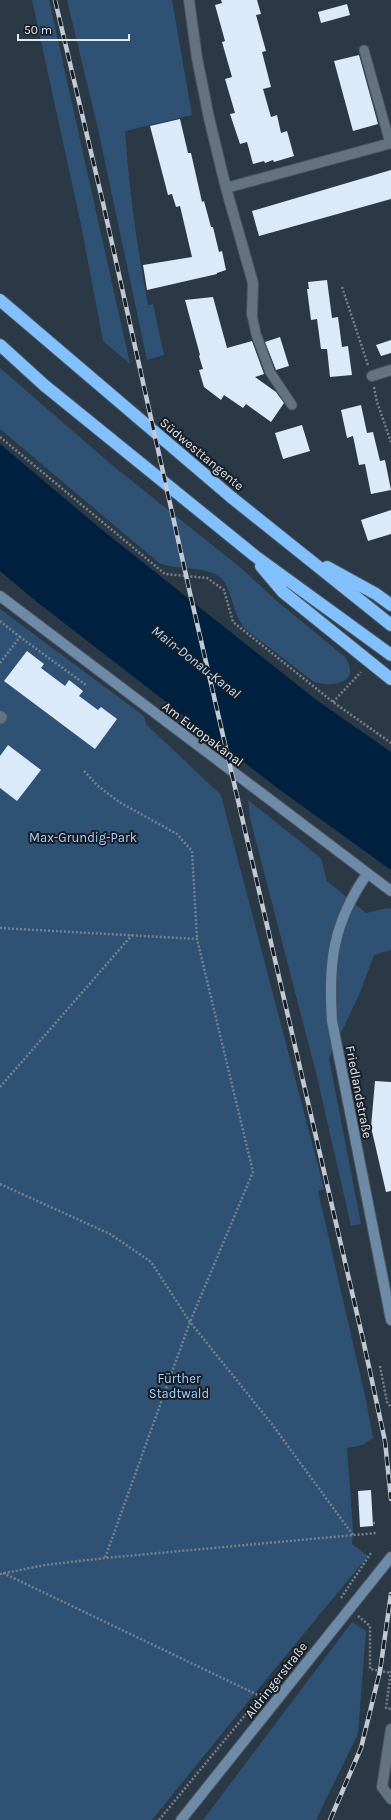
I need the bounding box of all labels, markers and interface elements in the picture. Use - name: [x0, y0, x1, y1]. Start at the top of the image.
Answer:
- scale bar: [18, 16, 129, 42]
- text: 50 m: [24, 23, 52, 37]
- street label: Südwesttangente: [157, 415, 247, 494]
- water label: Main-Donau-Kanal: [148, 622, 244, 702]
- street label: Am Europakanal: [160, 699, 246, 769]
- park label: Max-Grundig-Park: [29, 830, 137, 845]
- street label: Friedlandstraße: [343, 1044, 375, 1140]
- park label: Fürther Stadtwald: [149, 1371, 209, 1401]
- street label: Aldringerstraße: [242, 1639, 310, 1721]

